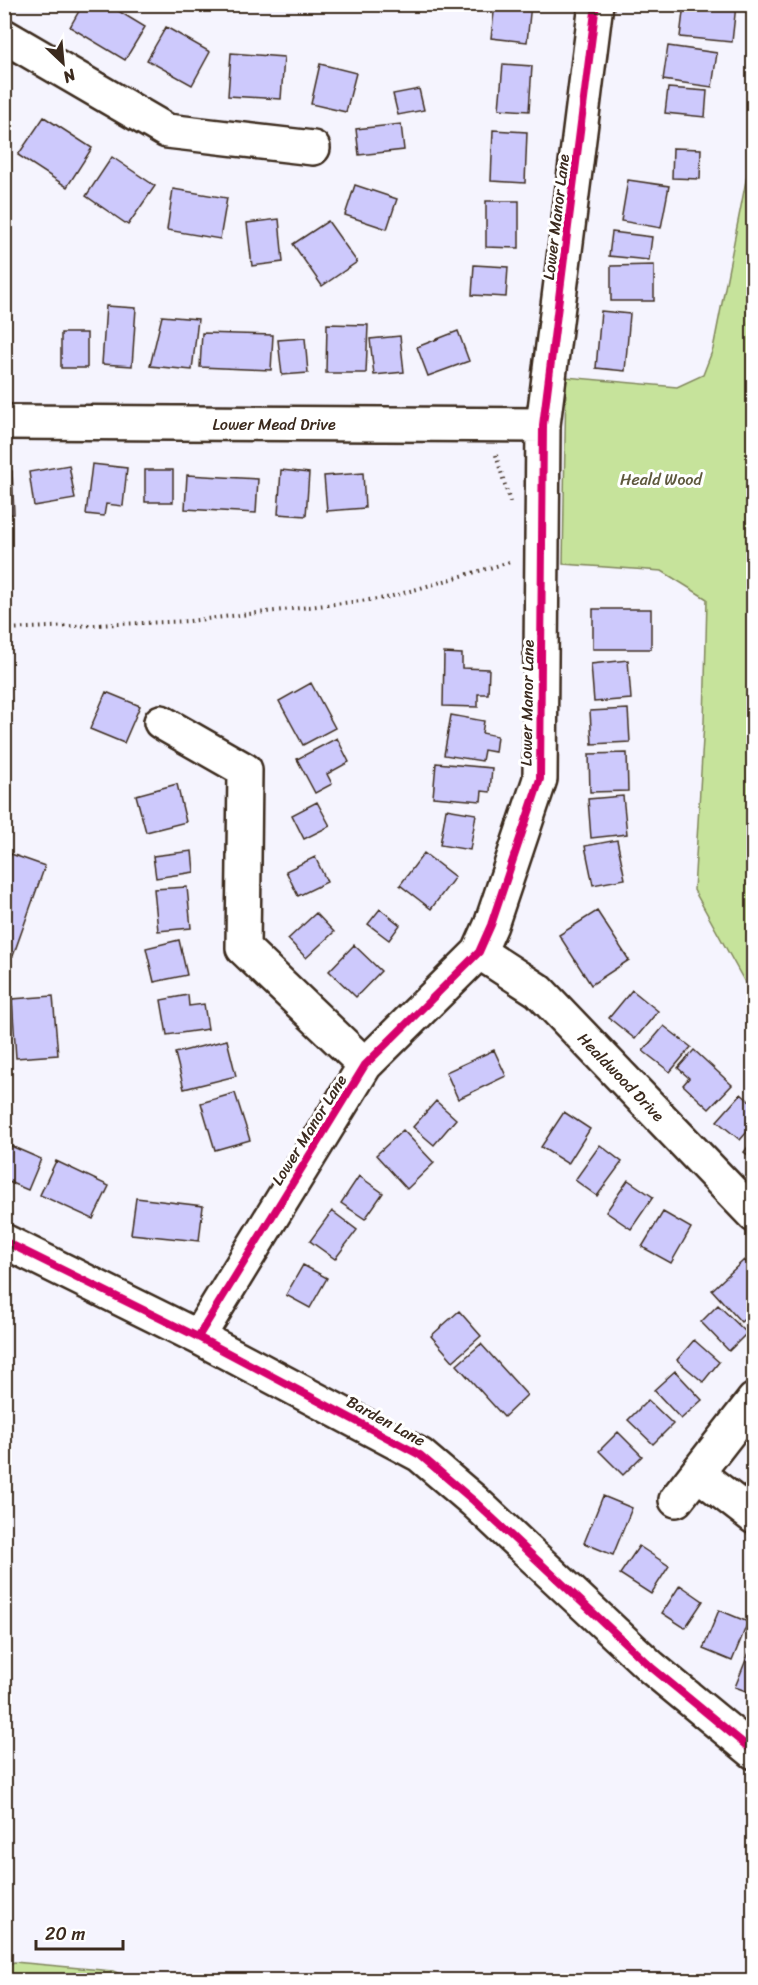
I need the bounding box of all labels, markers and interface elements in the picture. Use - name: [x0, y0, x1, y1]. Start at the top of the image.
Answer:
- north arrow: [33, 33, 93, 93]
- text: N: [57, 60, 82, 92]
- street label: Lower Manor Lane: [534, 152, 578, 282]
- street label: Lower Mead Drive: [212, 410, 336, 439]
- park label: Heald Wood: [620, 465, 703, 494]
- street label: Lower Manor Lane: [511, 639, 543, 767]
- street label: Healdwood Drive: [570, 1025, 672, 1129]
- street label: Lower Manor Lane: [263, 1068, 355, 1191]
- street label: Barden Lane: [341, 1387, 431, 1455]
- scale bar: [36, 1913, 123, 1951]
- text: 20 m: [45, 1918, 85, 1950]

